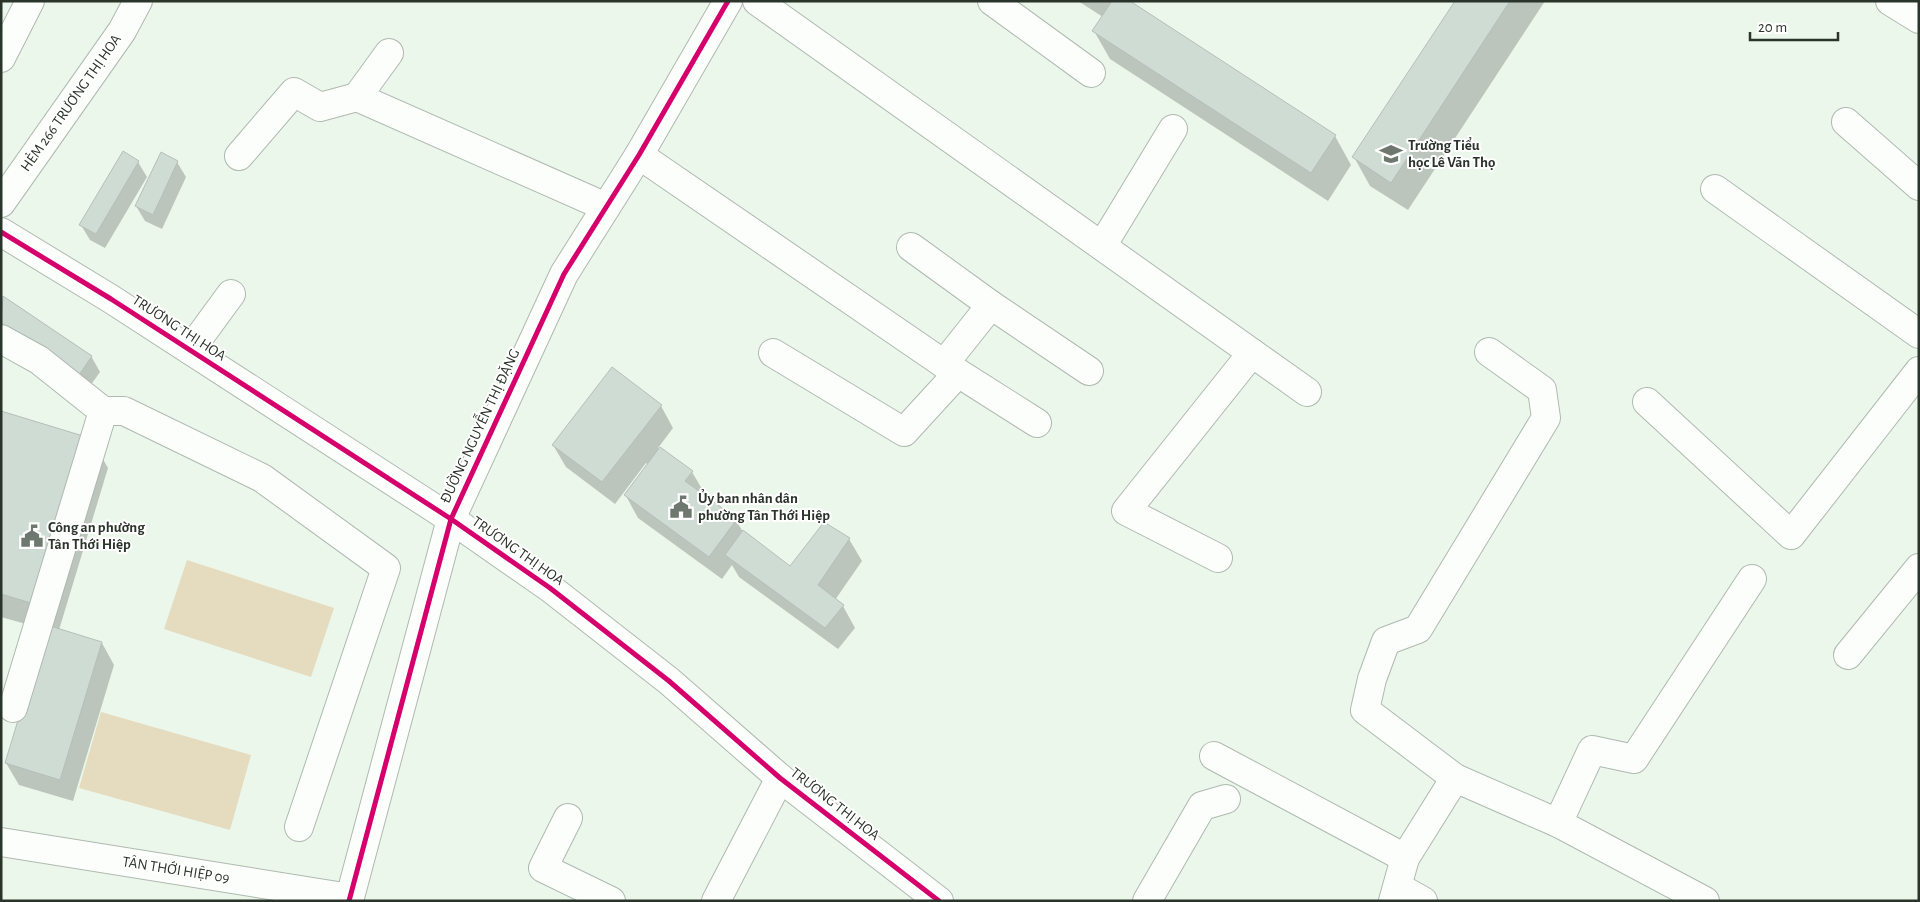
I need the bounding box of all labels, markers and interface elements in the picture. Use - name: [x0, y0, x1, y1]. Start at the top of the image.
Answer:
- scale bar: [1750, 10, 1838, 42]
- text: 20 m: [1758, 20, 1787, 35]
- street label: HẺM 266 TRƯƠNG THỊ HOA: [17, 31, 124, 174]
- place label: Trường Tiểu học Lê Văn Thọ: [1408, 137, 1495, 170]
- school or university icon: Trường Tiểu học Lê Văn Thọ: [1378, 141, 1404, 167]
- street label: TRƯƠNG THỊ HOA: [129, 292, 229, 364]
- street label: ĐƯỜNG NGUYỄN THỊ ĐẶNG: [435, 345, 522, 506]
- place label: Ủy ban nhân dân phường Tân Thới Hiệp: [698, 489, 830, 523]
- public building icon: Ủy ban nhân dân phường Tân Thới Hiệp: [668, 494, 694, 520]
- street label: TRƯƠNG THỊ HOA: [469, 514, 567, 588]
- place label: Công an phường Tân Thới Hiệp: [48, 520, 145, 552]
- public building icon: Công an phường Tân Thới Hiệp: [19, 523, 45, 549]
- street label: TRƯƠNG THỊ HOA: [788, 765, 883, 843]
- street label: TÂN THỚI HIỆP 09: [121, 852, 231, 886]

